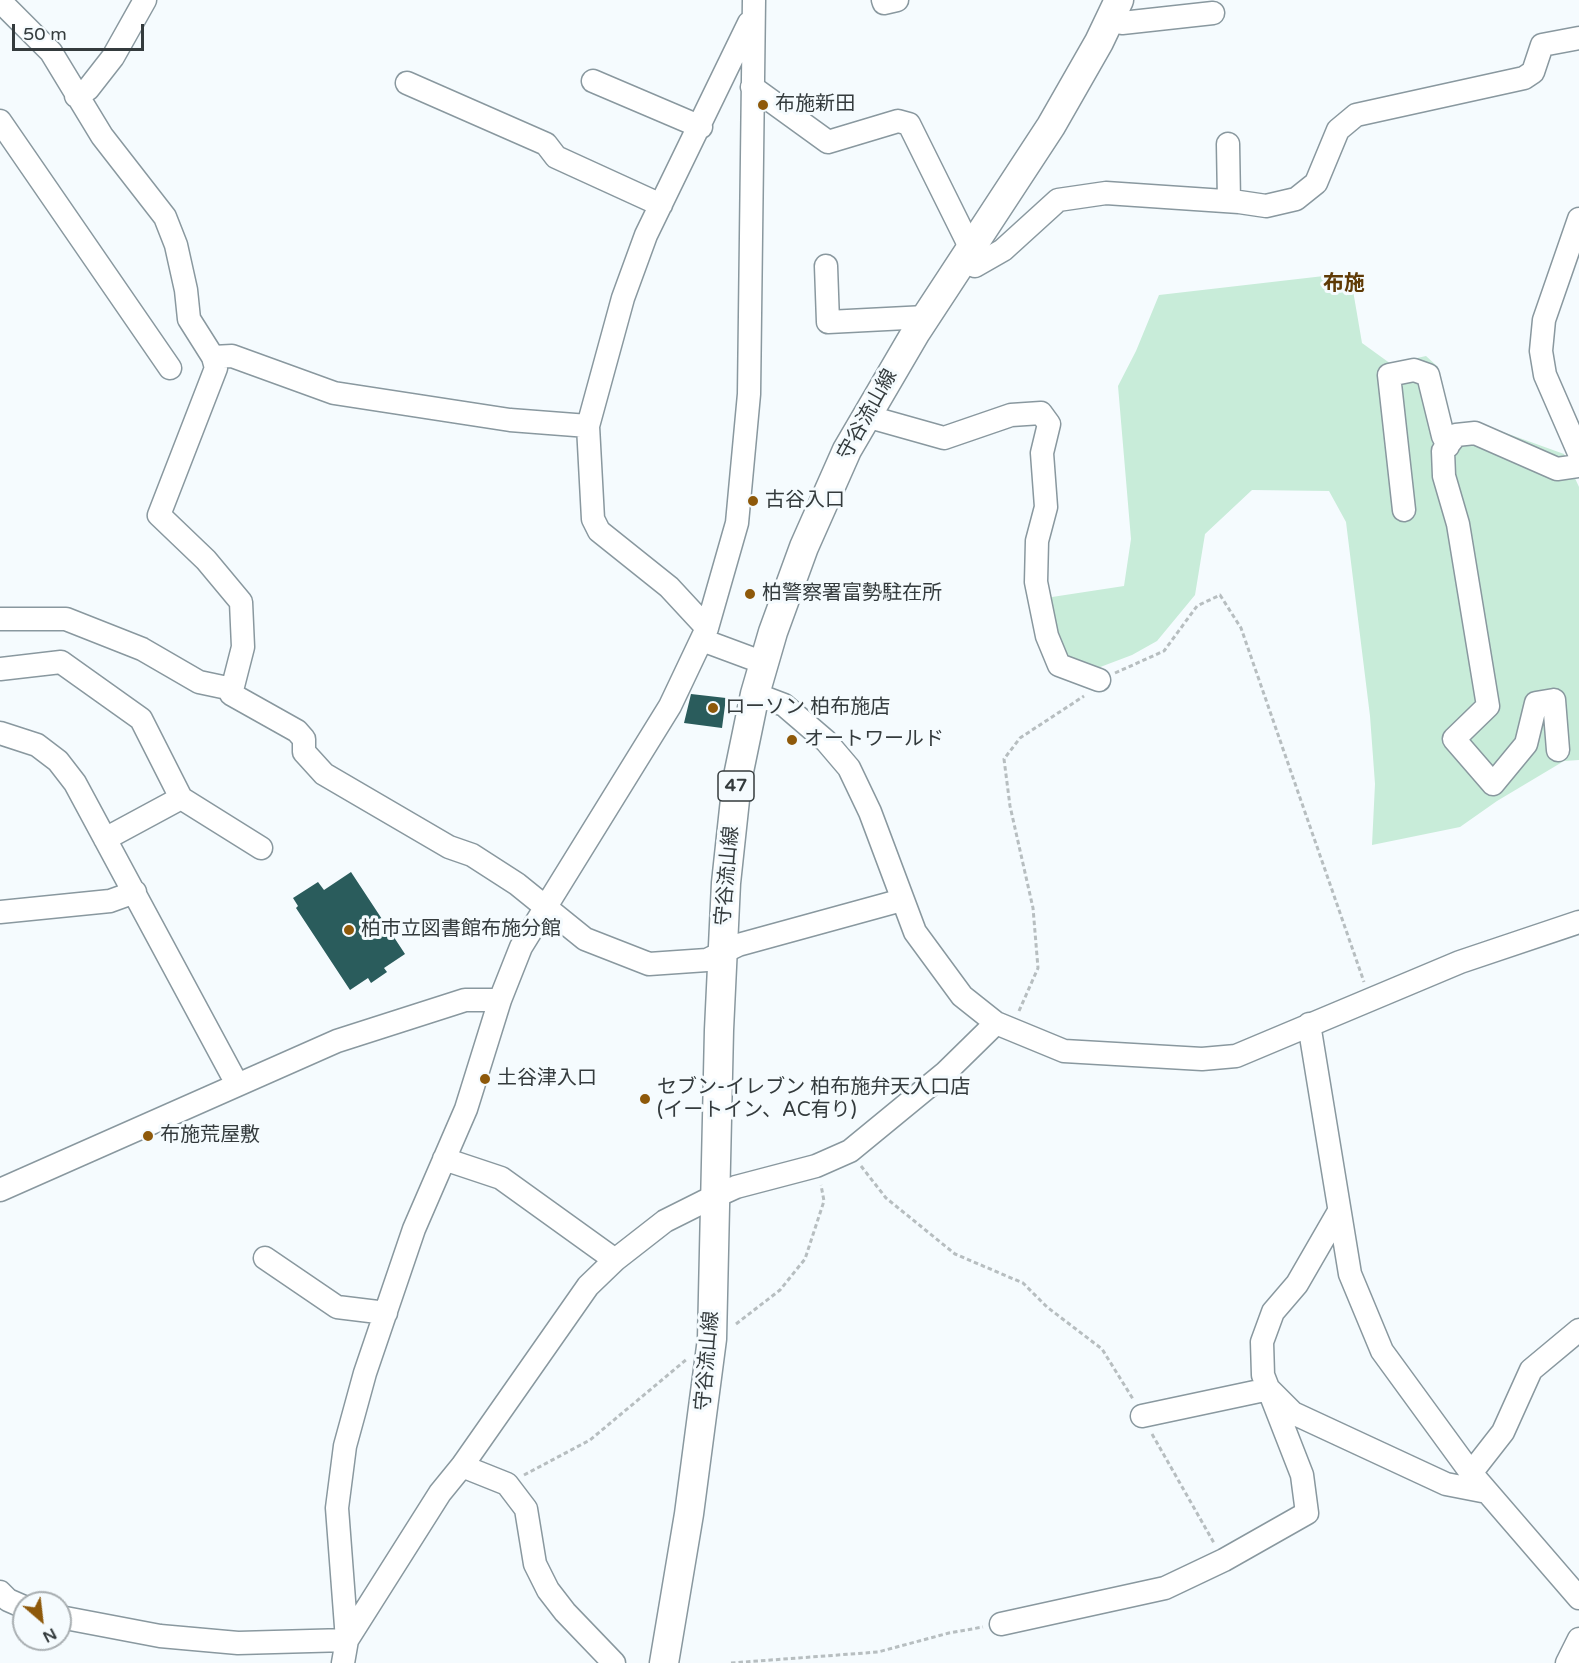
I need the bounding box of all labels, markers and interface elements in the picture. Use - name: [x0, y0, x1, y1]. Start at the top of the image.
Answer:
- scale bar: [15, 12, 147, 50]
- text: 50 m: [23, 23, 67, 45]
- place label: 布施新田: [775, 93, 855, 117]
- marker: 布施新田: [756, 98, 770, 112]
- district label: 布施: [1323, 271, 1365, 297]
- street label: 守谷流山線: [833, 365, 903, 465]
- place label: 古谷入口: [765, 489, 845, 513]
- marker: 古谷入口: [746, 494, 760, 508]
- place label: 柏警察署富勢駐在所: [762, 582, 942, 606]
- marker: 柏警察署富勢駐在所: [743, 587, 757, 601]
- place label: ローソン 柏布施店: [725, 696, 890, 720]
- marker: ローソン 柏布施店: [706, 701, 720, 715]
- place label: オートワールド: [804, 728, 944, 752]
- marker: オートワールド: [785, 733, 799, 747]
- road number: 47: [718, 771, 754, 801]
- street label: 守谷流山線: [712, 825, 744, 927]
- place label: 柏市立図書館布施分館: [361, 918, 561, 942]
- marker: 柏市立図書館布施分館: [342, 923, 356, 937]
- place label: 土谷津入口: [497, 1067, 597, 1091]
- marker: 土谷津入口: [478, 1072, 492, 1086]
- place label: セブン-イレブン 柏布施弁天入口店 (イートイン、AC有り): [657, 1076, 970, 1123]
- marker: セブン-イレブン 柏布施弁天入口店 (イートイン、AC有り): [638, 1092, 652, 1106]
- place label: 布施荒屋敷: [160, 1124, 260, 1148]
- marker: 布施荒屋敷: [141, 1129, 155, 1143]
- street label: 守谷流山線: [692, 1310, 724, 1412]
- north arrow: [12, 1591, 72, 1651]
- text: N: [39, 1623, 60, 1647]

